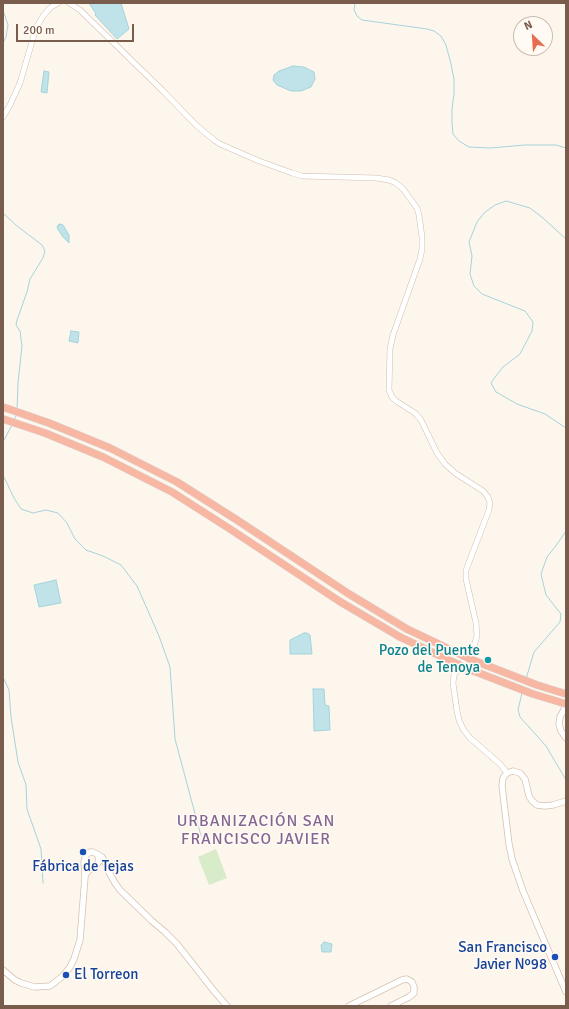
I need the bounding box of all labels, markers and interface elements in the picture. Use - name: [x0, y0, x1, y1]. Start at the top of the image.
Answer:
- scale bar: [18, 16, 136, 42]
- north arrow: [513, 16, 553, 56]
- text: N: [522, 18, 534, 33]
- text: 200 m: [23, 23, 55, 38]
- place label: Pozo del Puente de Tenoya: [379, 642, 480, 677]
- marker: Pozo del Puente de Tenoya: [483, 655, 493, 665]
- district label: URBANIZACIÓN SAN FRANCISCO JAVIER: [177, 812, 335, 850]
- marker: Fábrica de Tejas: [78, 847, 88, 857]
- place label: Fábrica de Tejas: [32, 858, 134, 876]
- place label: San Francisco Javier Nº98: [458, 939, 547, 974]
- marker: San Francisco Javier Nº98: [550, 952, 560, 962]
- place label: El Torreon: [74, 966, 138, 984]
- marker: El Torreon: [61, 970, 71, 980]

